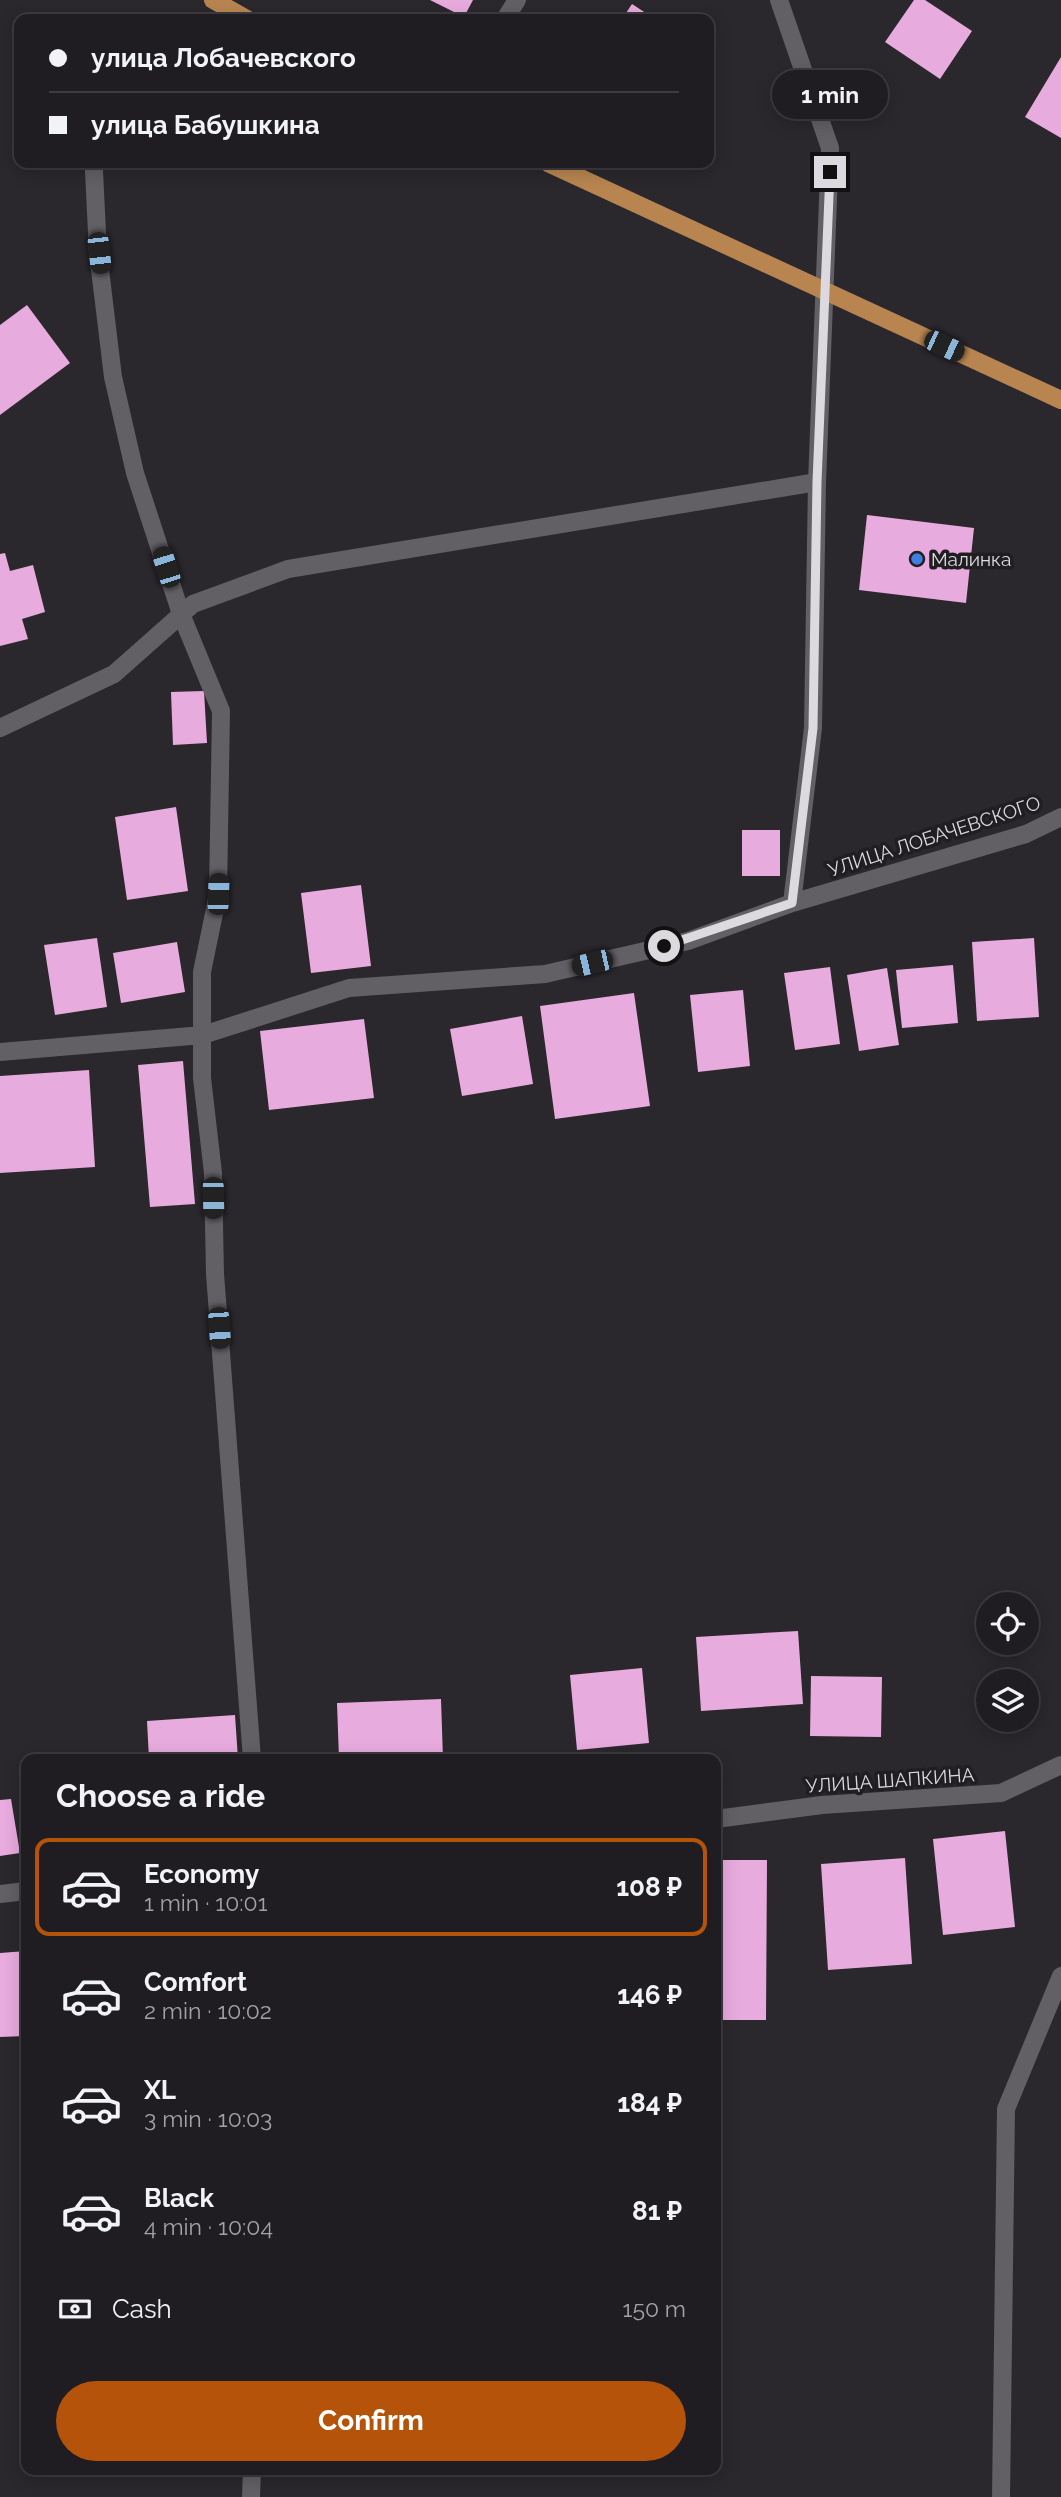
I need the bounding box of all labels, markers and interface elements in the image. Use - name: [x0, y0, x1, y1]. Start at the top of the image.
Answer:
- text: улица Лобачевского: [91, 43, 356, 73]
- callout: 1 min: [772, 71, 888, 120]
- text: 1 min: [801, 81, 859, 108]
- text: улица Бабушкина: [91, 110, 320, 140]
- route end: [814, 156, 846, 188]
- car: [87, 231, 112, 275]
- car: [921, 328, 968, 364]
- car: [150, 544, 183, 590]
- place label: Малинка: [931, 548, 1011, 570]
- marker: Малинка: [909, 551, 925, 567]
- street label: УЛИЦА ЛОБАЧЕВСКОГО: [825, 791, 1043, 881]
- car: [207, 873, 230, 915]
- route start: [648, 930, 680, 962]
- car: [570, 948, 615, 978]
- car: [203, 1177, 224, 1219]
- car: [208, 1306, 231, 1350]
- map controls: [976, 1592, 1039, 1732]
- button: locate: [976, 1592, 1039, 1655]
- button: layers: [976, 1669, 1039, 1732]
- street label: УЛИЦА ШАПКИНА: [805, 1763, 975, 1797]
- text: Choose a ride: [56, 1777, 265, 1814]
- icon: car: [60, 1856, 123, 1919]
- text: Economy: [144, 1859, 259, 1889]
- text: 108 ₽: [616, 1872, 682, 1902]
- text: 1 min · 10:01: [144, 1889, 268, 1916]
- icon: car: [60, 1964, 123, 2027]
- text: Comfort: [144, 1967, 247, 1997]
- text: 146 ₽: [617, 1980, 682, 2010]
- text: 2 min · 10:02: [144, 1997, 272, 2024]
- icon: car: [60, 2072, 123, 2135]
- text: XL: [144, 2075, 176, 2105]
- text: 184 ₽: [617, 2088, 682, 2118]
- text: 3 min · 10:03: [144, 2105, 272, 2132]
- icon: car: [60, 2180, 123, 2243]
- text: Black: [144, 2183, 214, 2213]
- text: 81 ₽: [632, 2196, 682, 2226]
- text: 4 min · 10:04: [144, 2213, 273, 2240]
- icon: cash: [56, 2290, 94, 2328]
- text: Cash: [112, 2294, 172, 2324]
- text: 150 m: [623, 2295, 686, 2322]
- button: Confirm: [56, 2381, 686, 2461]

